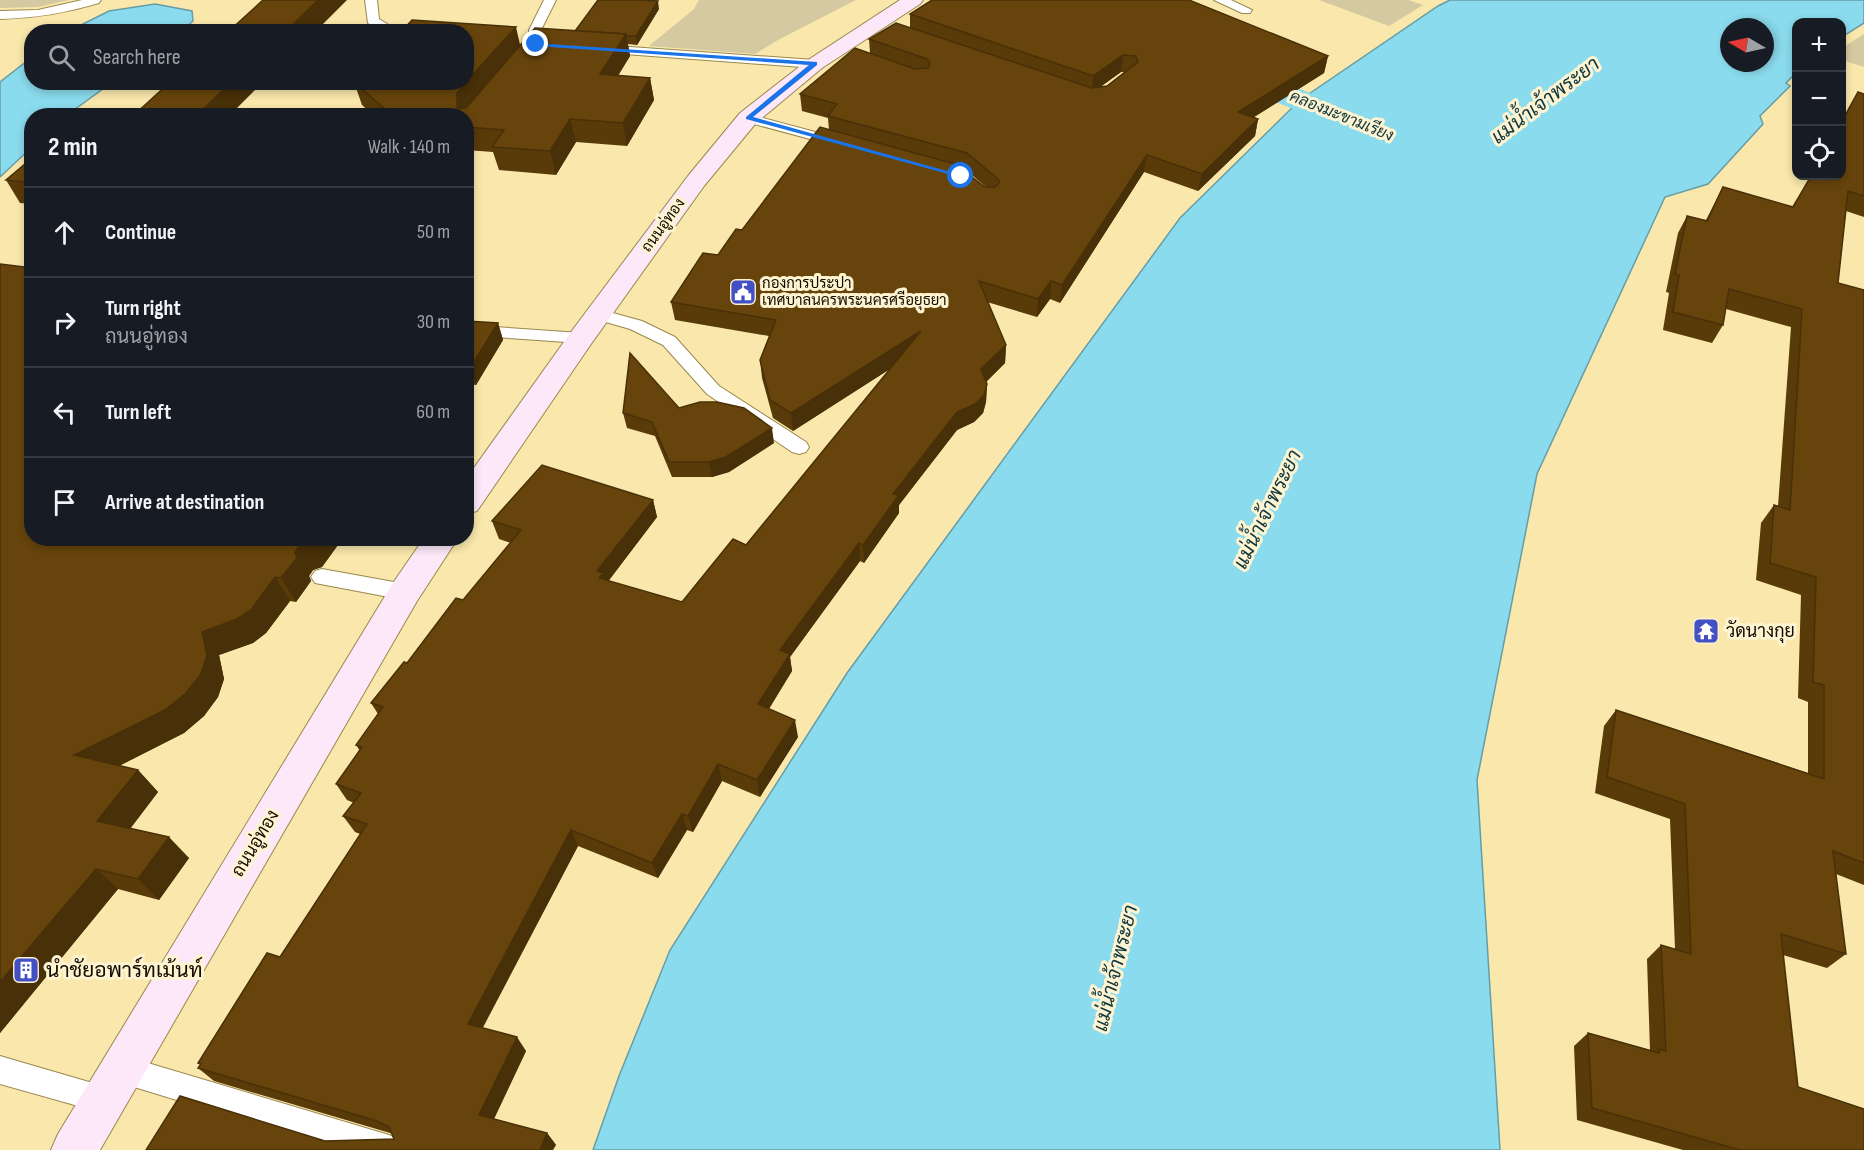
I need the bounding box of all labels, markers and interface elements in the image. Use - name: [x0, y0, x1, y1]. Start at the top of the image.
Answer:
- north arrow: [1720, 18, 1774, 72]
- map controls: [1792, 18, 1846, 180]
- button: +: [1792, 18, 1846, 72]
- search box: [24, 24, 474, 90]
- route end: [522, 30, 548, 56]
- icon: search: [45, 41, 78, 74]
- text: Search here: [93, 44, 180, 71]
- water label: แม่น้ำเจ้าพระยา: [1483, 47, 1604, 149]
- button: −: [1792, 72, 1846, 126]
- water label: คลองมะขามเรียง: [1287, 84, 1397, 146]
- button: locate: [1792, 126, 1846, 180]
- text: 2 min: [48, 132, 98, 163]
- text: Walk · 140 m: [368, 135, 450, 159]
- route start: [947, 162, 973, 188]
- street label: ถนนอู่ทอง: [637, 194, 689, 256]
- icon: ahead: [48, 216, 81, 249]
- text: Continue: [105, 219, 176, 246]
- text: 50 m: [417, 220, 450, 244]
- place label: กองการประปา เทศบาลนครพระนครศรีอยุธยา: [762, 274, 947, 311]
- public building icon: กองการประปา เทศบาลนครพระนครศรีอยุธยา: [728, 277, 758, 307]
- text: Turn right: [105, 295, 181, 322]
- icon: right: [48, 306, 81, 339]
- text: 30 m: [417, 310, 450, 334]
- text: ถนนอู่ทอง: [105, 325, 188, 349]
- icon: left: [48, 396, 81, 429]
- text: Turn left: [105, 399, 171, 426]
- text: 60 m: [416, 400, 450, 424]
- water label: แม่น้ำเจ้าพระยา: [1222, 443, 1307, 573]
- icon: arrive: [48, 486, 81, 519]
- text: Arrive at destination: [105, 489, 264, 516]
- temple icon: วัดนางกุย: [1691, 616, 1721, 646]
- place label: วัดนางกุย: [1726, 620, 1795, 643]
- street label: ถนนอู่ทอง: [226, 805, 285, 882]
- water label: แม่น้ำเจ้าพระยา: [1082, 901, 1143, 1034]
- building icon: นำชัยอพาร์ทเม้นท์: [11, 955, 41, 985]
- place label: นำชัยอพาร์ทเม้นท์: [46, 956, 202, 983]

